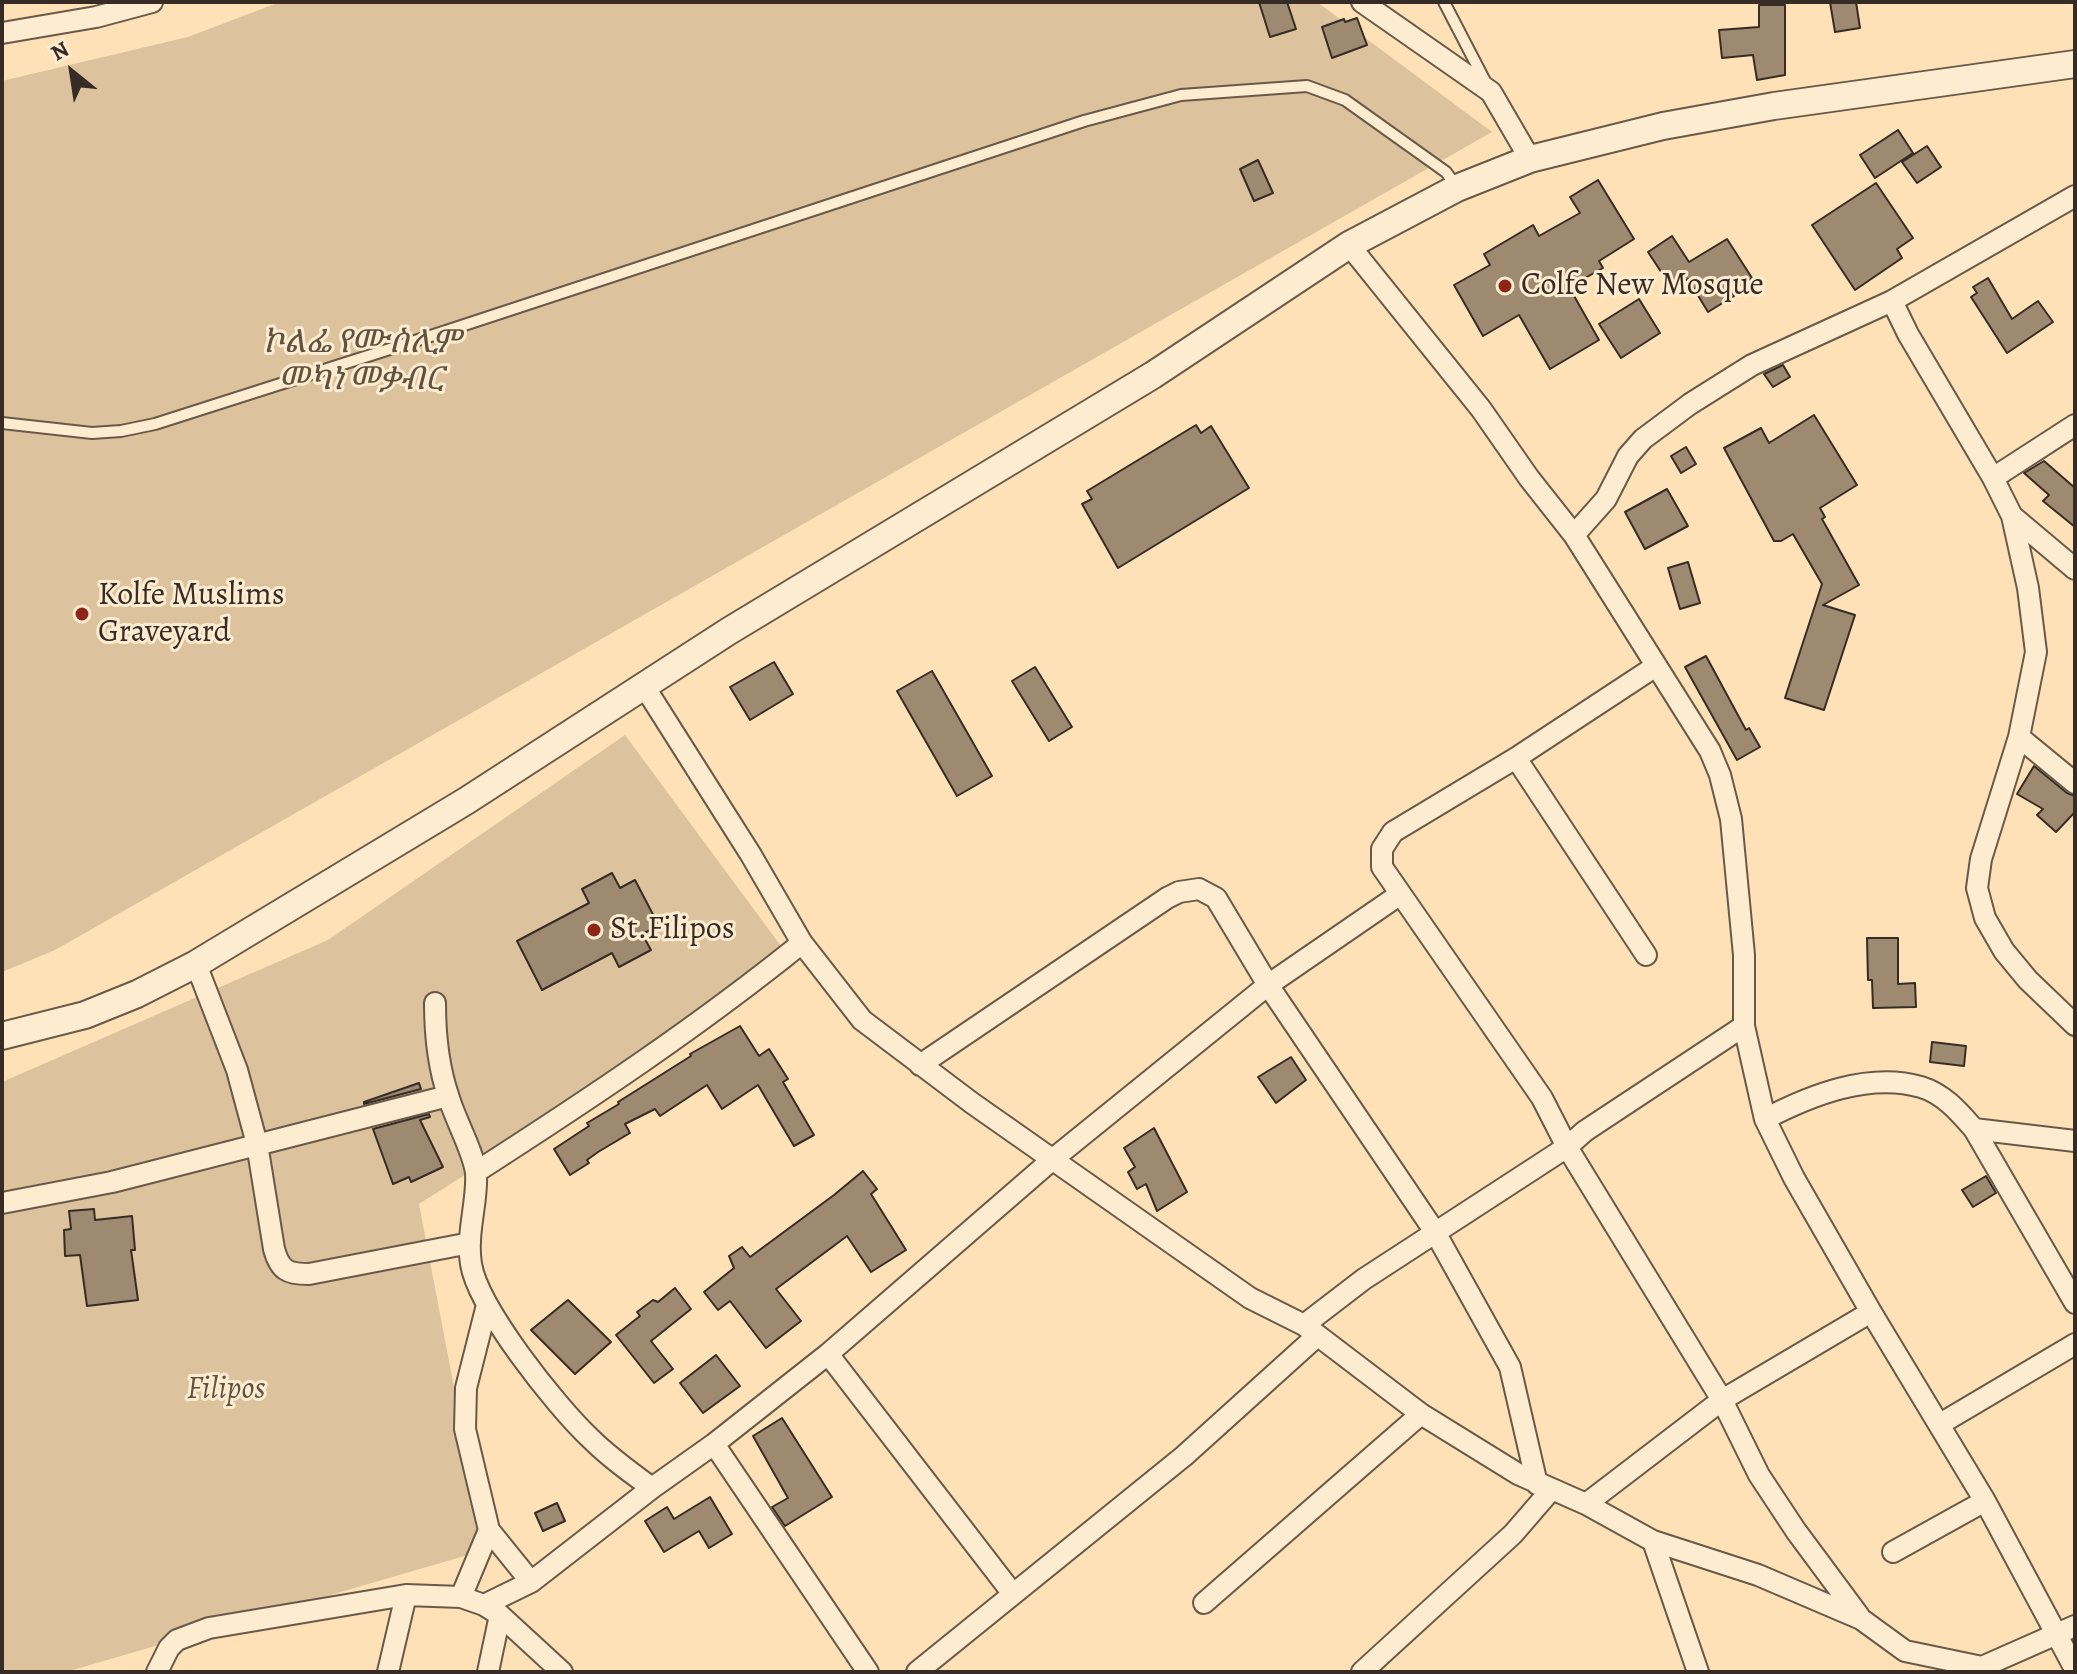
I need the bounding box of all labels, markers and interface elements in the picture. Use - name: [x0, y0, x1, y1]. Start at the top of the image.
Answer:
- north arrow: [32, 32, 112, 112]
- text: N: [46, 34, 74, 68]
- place label: Colfe New Mosque: [1521, 267, 1764, 305]
- marker: Colfe New Mosque: [1496, 277, 1514, 295]
- park label: ኮልፌ የሙስሊም መካነ መቃብር: [262, 325, 460, 400]
- place label: Kolfe Muslims Graveyard: [98, 577, 284, 652]
- marker: Kolfe Muslims Graveyard: [73, 605, 91, 623]
- place label: St.Filipos: [610, 911, 735, 949]
- marker: St.Filipos: [585, 921, 603, 939]
- park label: Filipos: [187, 1371, 265, 1409]

